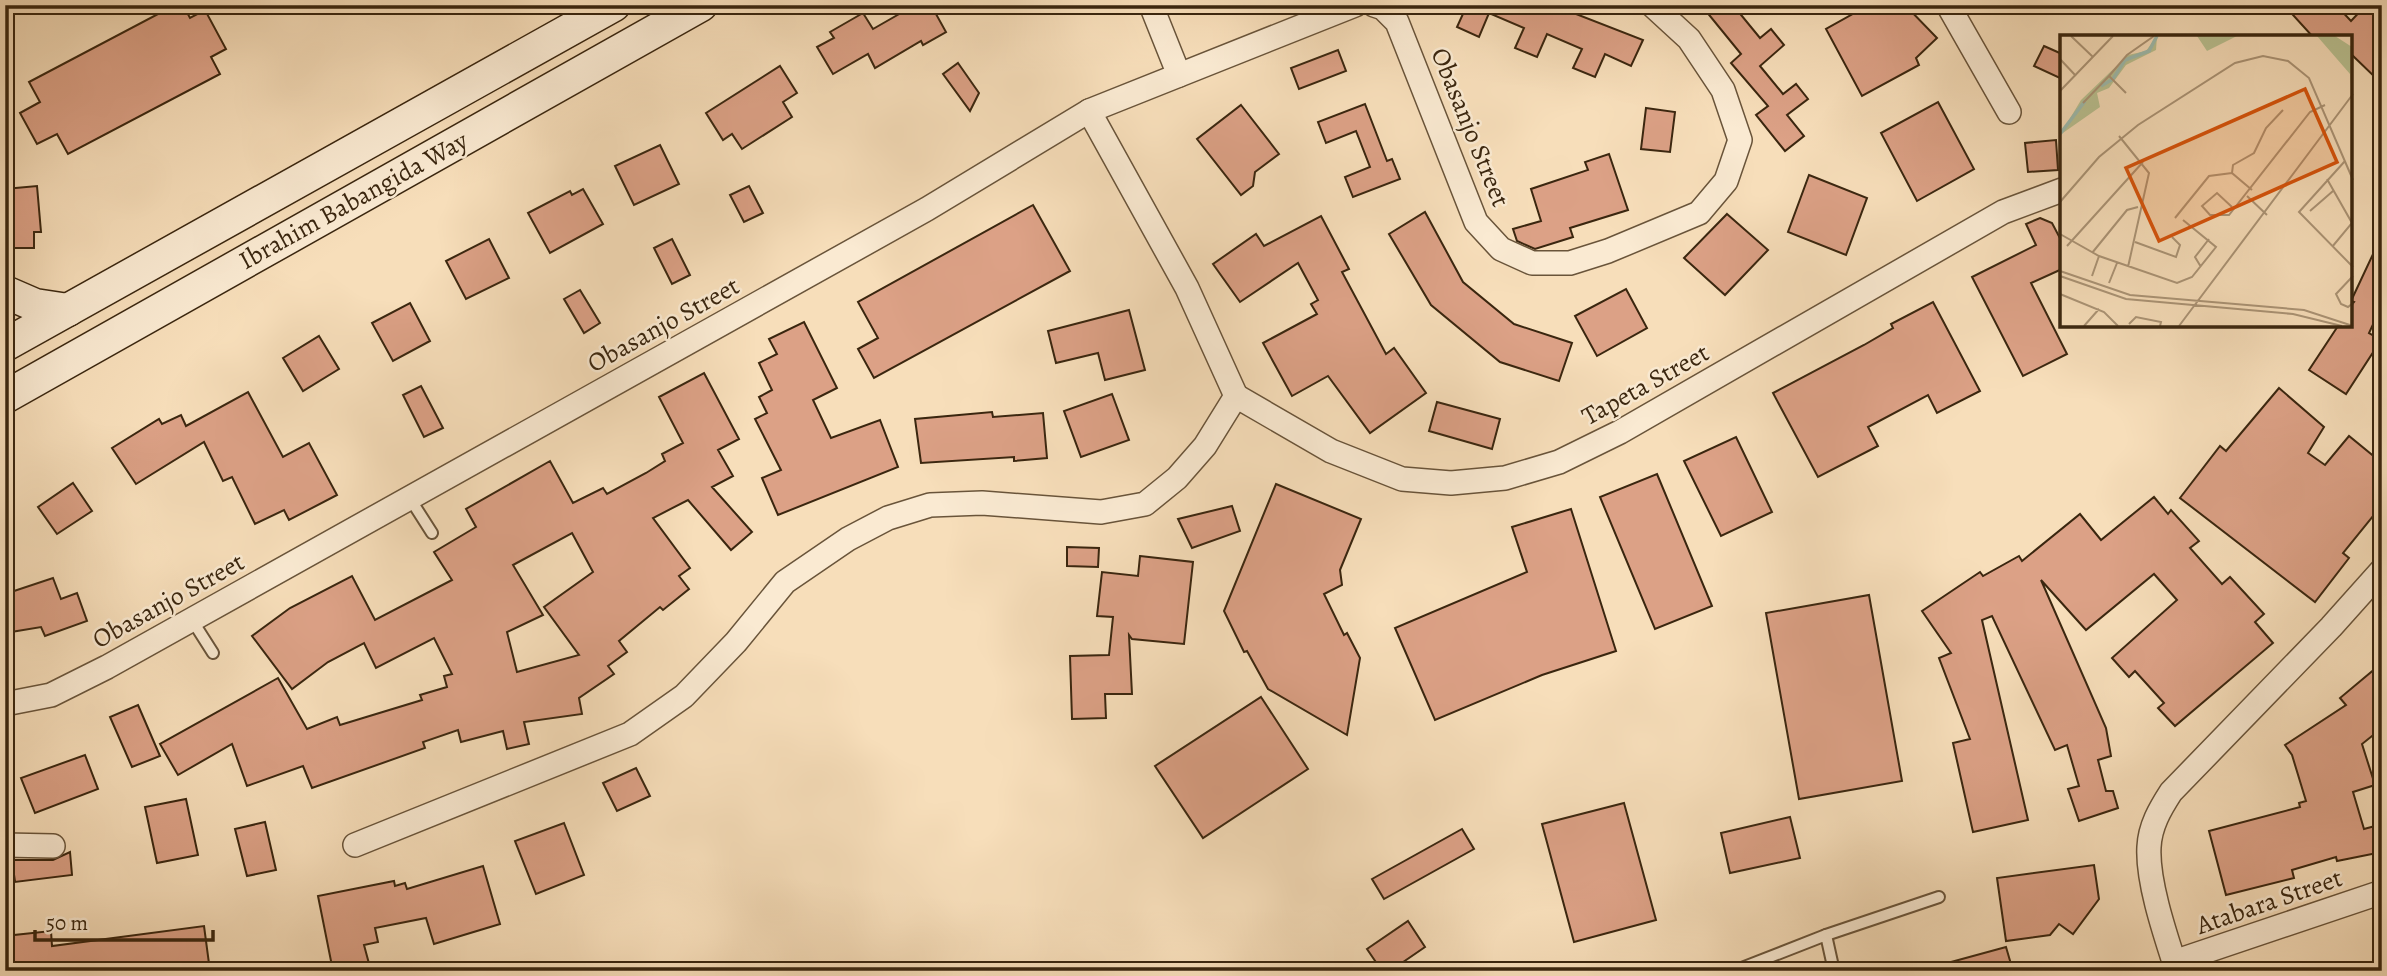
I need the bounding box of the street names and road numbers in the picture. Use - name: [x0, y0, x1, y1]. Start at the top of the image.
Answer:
- street label: Obasanjo Street: [1423, 42, 1519, 212]
- street label: Ibrahim Babangida Way: [233, 123, 474, 278]
- street label: Obasanjo Street: [581, 268, 746, 381]
- street label: Tapeta Street: [1575, 335, 1715, 434]
- street label: Obasanjo Street: [86, 544, 251, 657]
- street label: Atabara Street: [2191, 860, 2347, 943]

